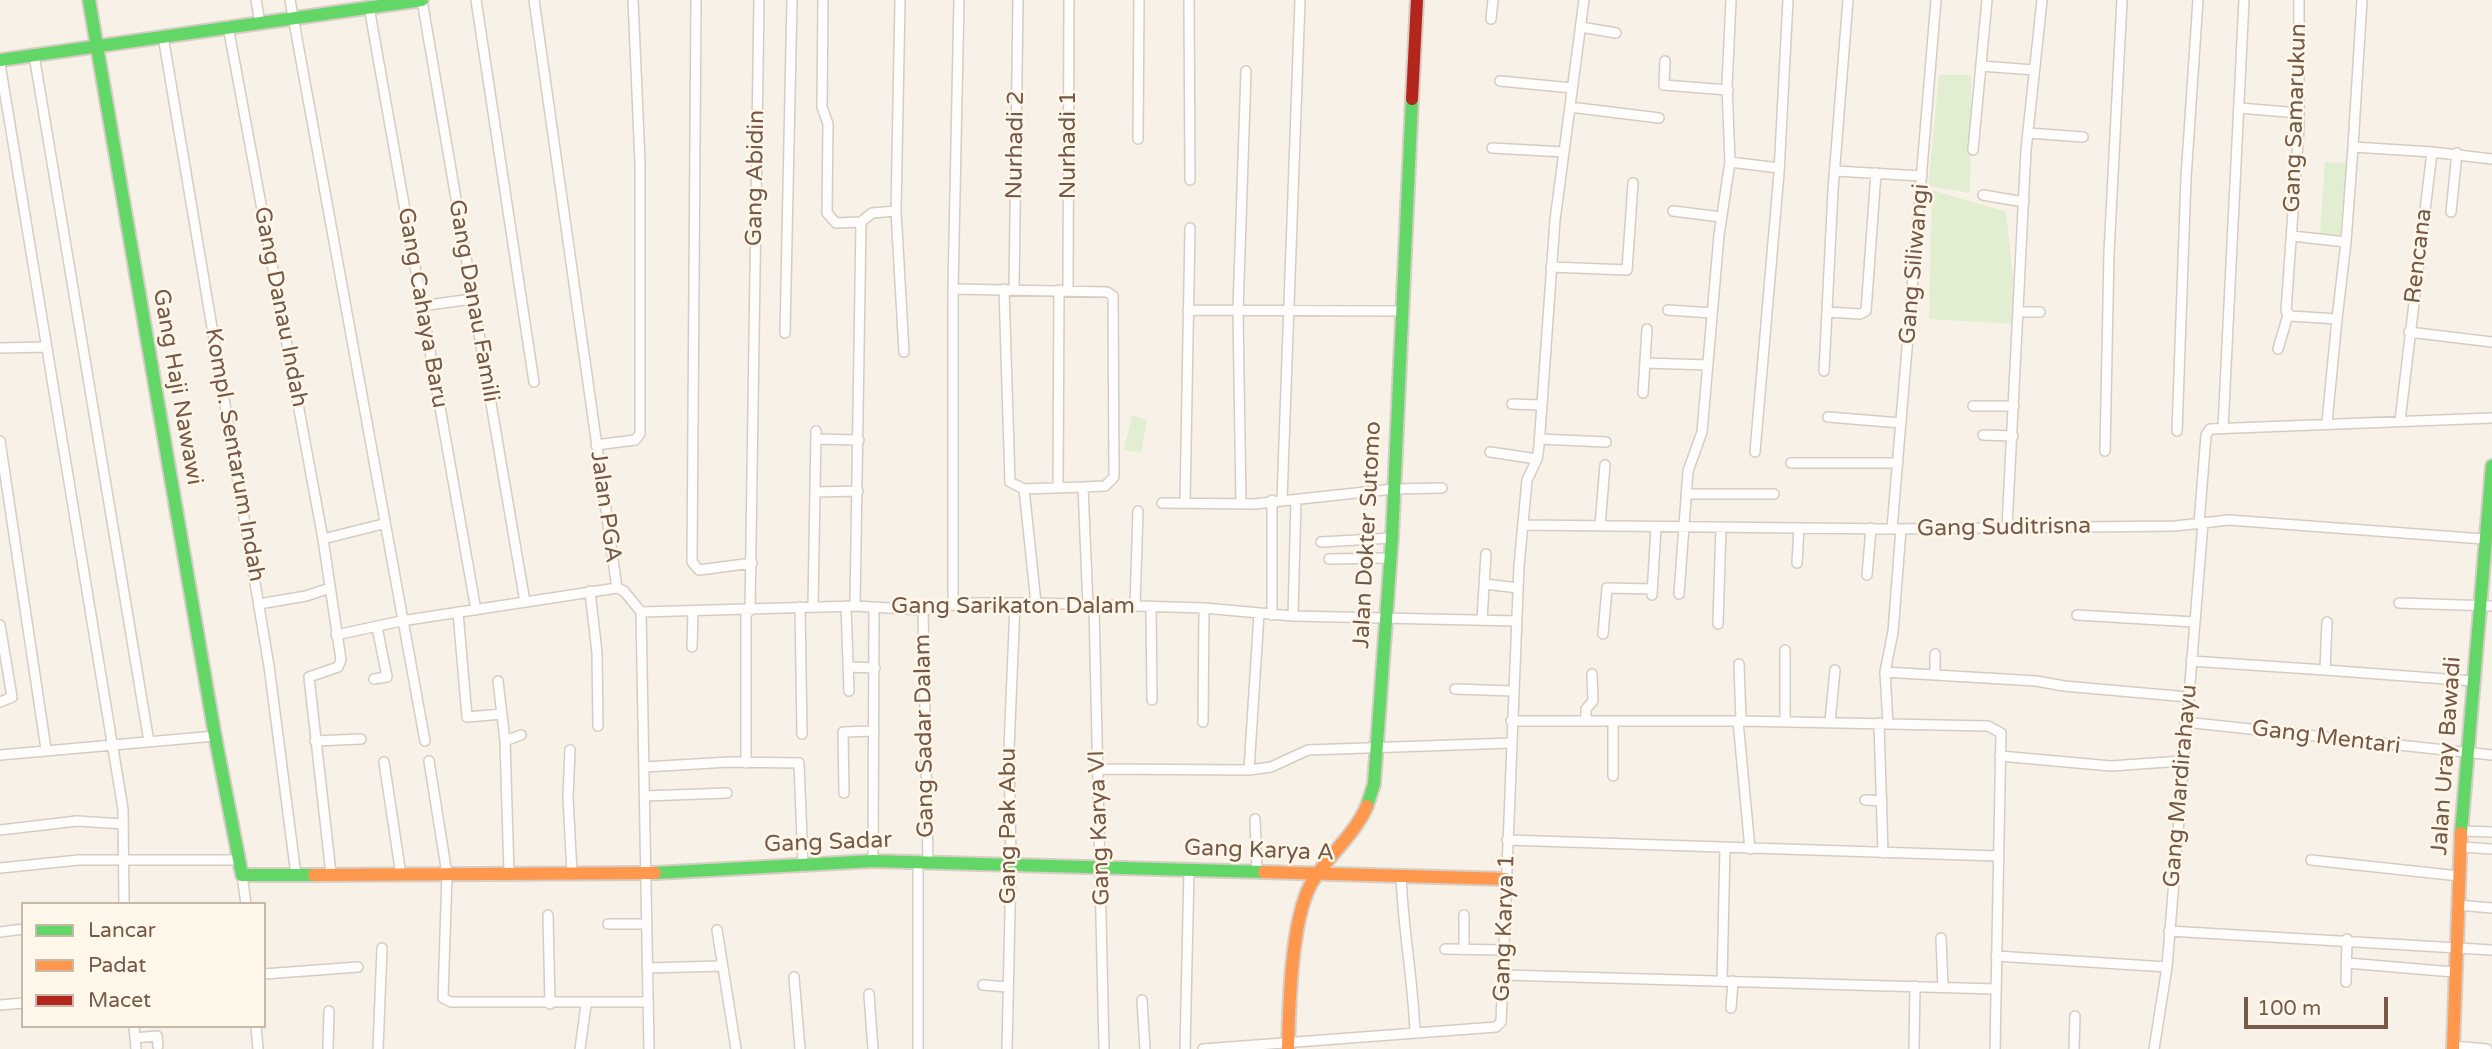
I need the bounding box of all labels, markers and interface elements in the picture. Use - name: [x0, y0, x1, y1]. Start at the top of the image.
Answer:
- street label: Gang Samarukun: [2279, 23, 2313, 213]
- street label: Nurhadi 2: [1001, 90, 1031, 200]
- street label: Nurhadi 1: [1055, 91, 1083, 199]
- street label: Gang Abidin: [741, 110, 771, 246]
- street label: Gang Siliwangi: [1894, 182, 1936, 346]
- street label: Gang Danau Famili: [442, 198, 504, 404]
- street label: Gang Danau Indah: [247, 205, 313, 409]
- street label: Gang Cahaya Baru: [391, 206, 453, 410]
- street label: Rencana: [2399, 207, 2439, 305]
- street label: Gang Haji Nawawi: [146, 287, 208, 487]
- street label: Kompl. Sentarum Indah: [198, 326, 270, 584]
- street label: Jalan Dokter Sutomo: [1348, 421, 1388, 649]
- street label: Jalan PGA: [584, 449, 626, 565]
- street label: Gang Suditrisna: [1917, 513, 2091, 543]
- street label: Gang Sarikaton Dalam: [891, 593, 1135, 621]
- street label: Gang Sadar Dalam: [909, 634, 941, 838]
- street label: Jalan Uray Bawadi: [2426, 656, 2468, 856]
- street label: Gang Mardirahayu: [2158, 683, 2204, 889]
- street label: Gang Mentari: [2250, 715, 2402, 761]
- street label: Gang Pak Abu: [995, 748, 1023, 904]
- street label: Gang Karya VI: [1083, 750, 1117, 906]
- street label: Gang Sadar: [763, 827, 893, 859]
- street label: Gang Karya A: [1183, 835, 1335, 867]
- street label: Gang Karya 1: [1489, 854, 1521, 1002]
- legend: [21, 902, 266, 1028]
- text: Lancar: [88, 918, 156, 943]
- text: Padat: [88, 953, 146, 978]
- scale bar: [2247, 982, 2390, 1026]
- text: Macet: [88, 988, 151, 1013]
- text: 100 m: [2257, 996, 2321, 1021]

